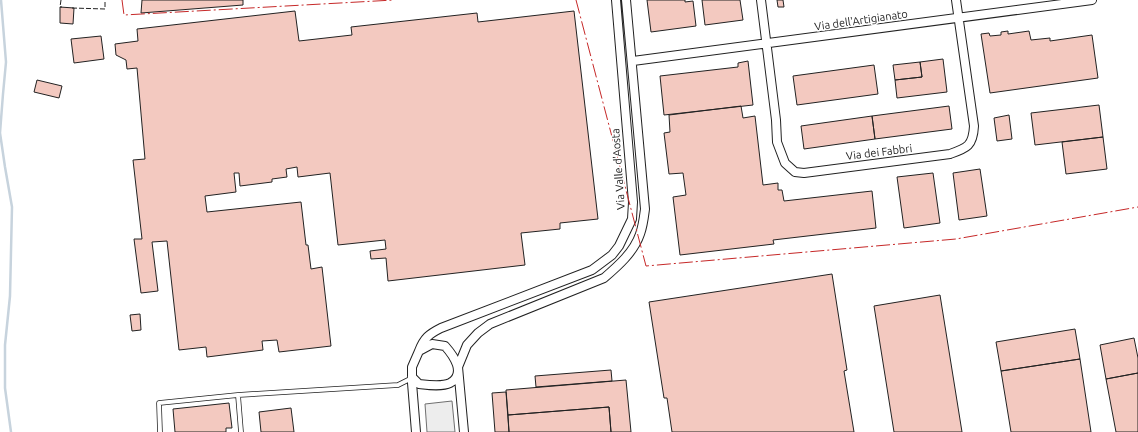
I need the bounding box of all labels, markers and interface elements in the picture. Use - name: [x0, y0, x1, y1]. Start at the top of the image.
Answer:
- street label: Via dell'Artigianato: [814, 8, 908, 32]
- street label: Via Valle d'Aosta: [609, 128, 627, 210]
- street label: Via dei Fabbri: [845, 142, 913, 162]

